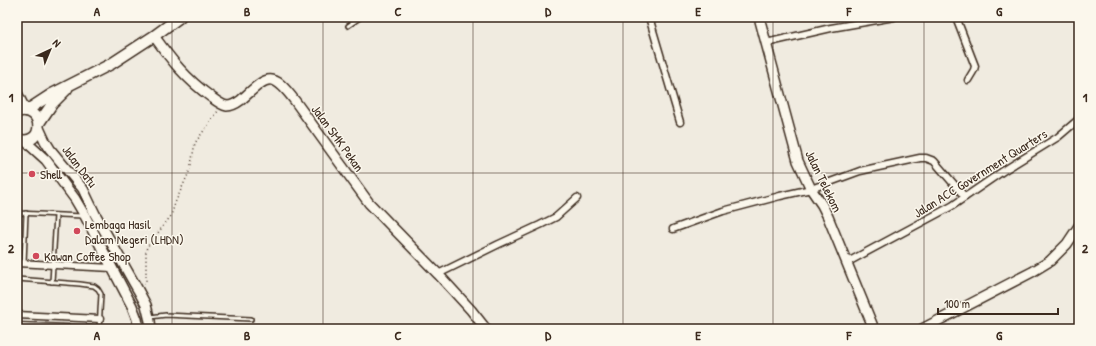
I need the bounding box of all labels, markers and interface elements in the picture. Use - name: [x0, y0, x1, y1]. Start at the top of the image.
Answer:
- text: A: [94, 2, 101, 20]
- text: B: [244, 2, 251, 20]
- text: C: [394, 2, 402, 20]
- text: D: [545, 2, 552, 20]
- text: E: [695, 2, 701, 20]
- text: F: [846, 2, 853, 20]
- text: G: [996, 2, 1003, 20]
- north arrow: [30, 30, 70, 70]
- text: N: [50, 36, 64, 50]
- text: 1: [9, 88, 14, 106]
- text: 1: [1083, 88, 1088, 106]
- street label: Jalan SMK Pekan: [308, 101, 368, 175]
- street label: Jalan ACC Government Quarters: [910, 124, 1050, 222]
- street label: Jalan Datu: [58, 141, 102, 191]
- street label: Jalan Telekom: [801, 147, 847, 215]
- place label: Shell: [40, 165, 63, 183]
- marker: Shell: [27, 169, 37, 179]
- place label: Lembaga Hasil Dalam Negeri (LHDN): [85, 215, 184, 248]
- marker: Lembaga Hasil Dalam Negeri (LHDN): [72, 226, 82, 236]
- text: 2: [8, 239, 15, 257]
- text: 2: [1082, 239, 1089, 257]
- place label: Kawan Coffee Shop: [44, 247, 131, 265]
- marker: Kawan Coffee Shop: [31, 251, 41, 261]
- scale bar: [938, 290, 1058, 316]
- text: 100 m: [944, 295, 970, 312]
- text: A: [94, 326, 101, 344]
- text: B: [244, 326, 251, 344]
- text: C: [394, 326, 402, 344]
- text: D: [545, 326, 552, 344]
- text: E: [695, 326, 701, 344]
- text: F: [846, 326, 853, 344]
- text: G: [996, 326, 1003, 344]

